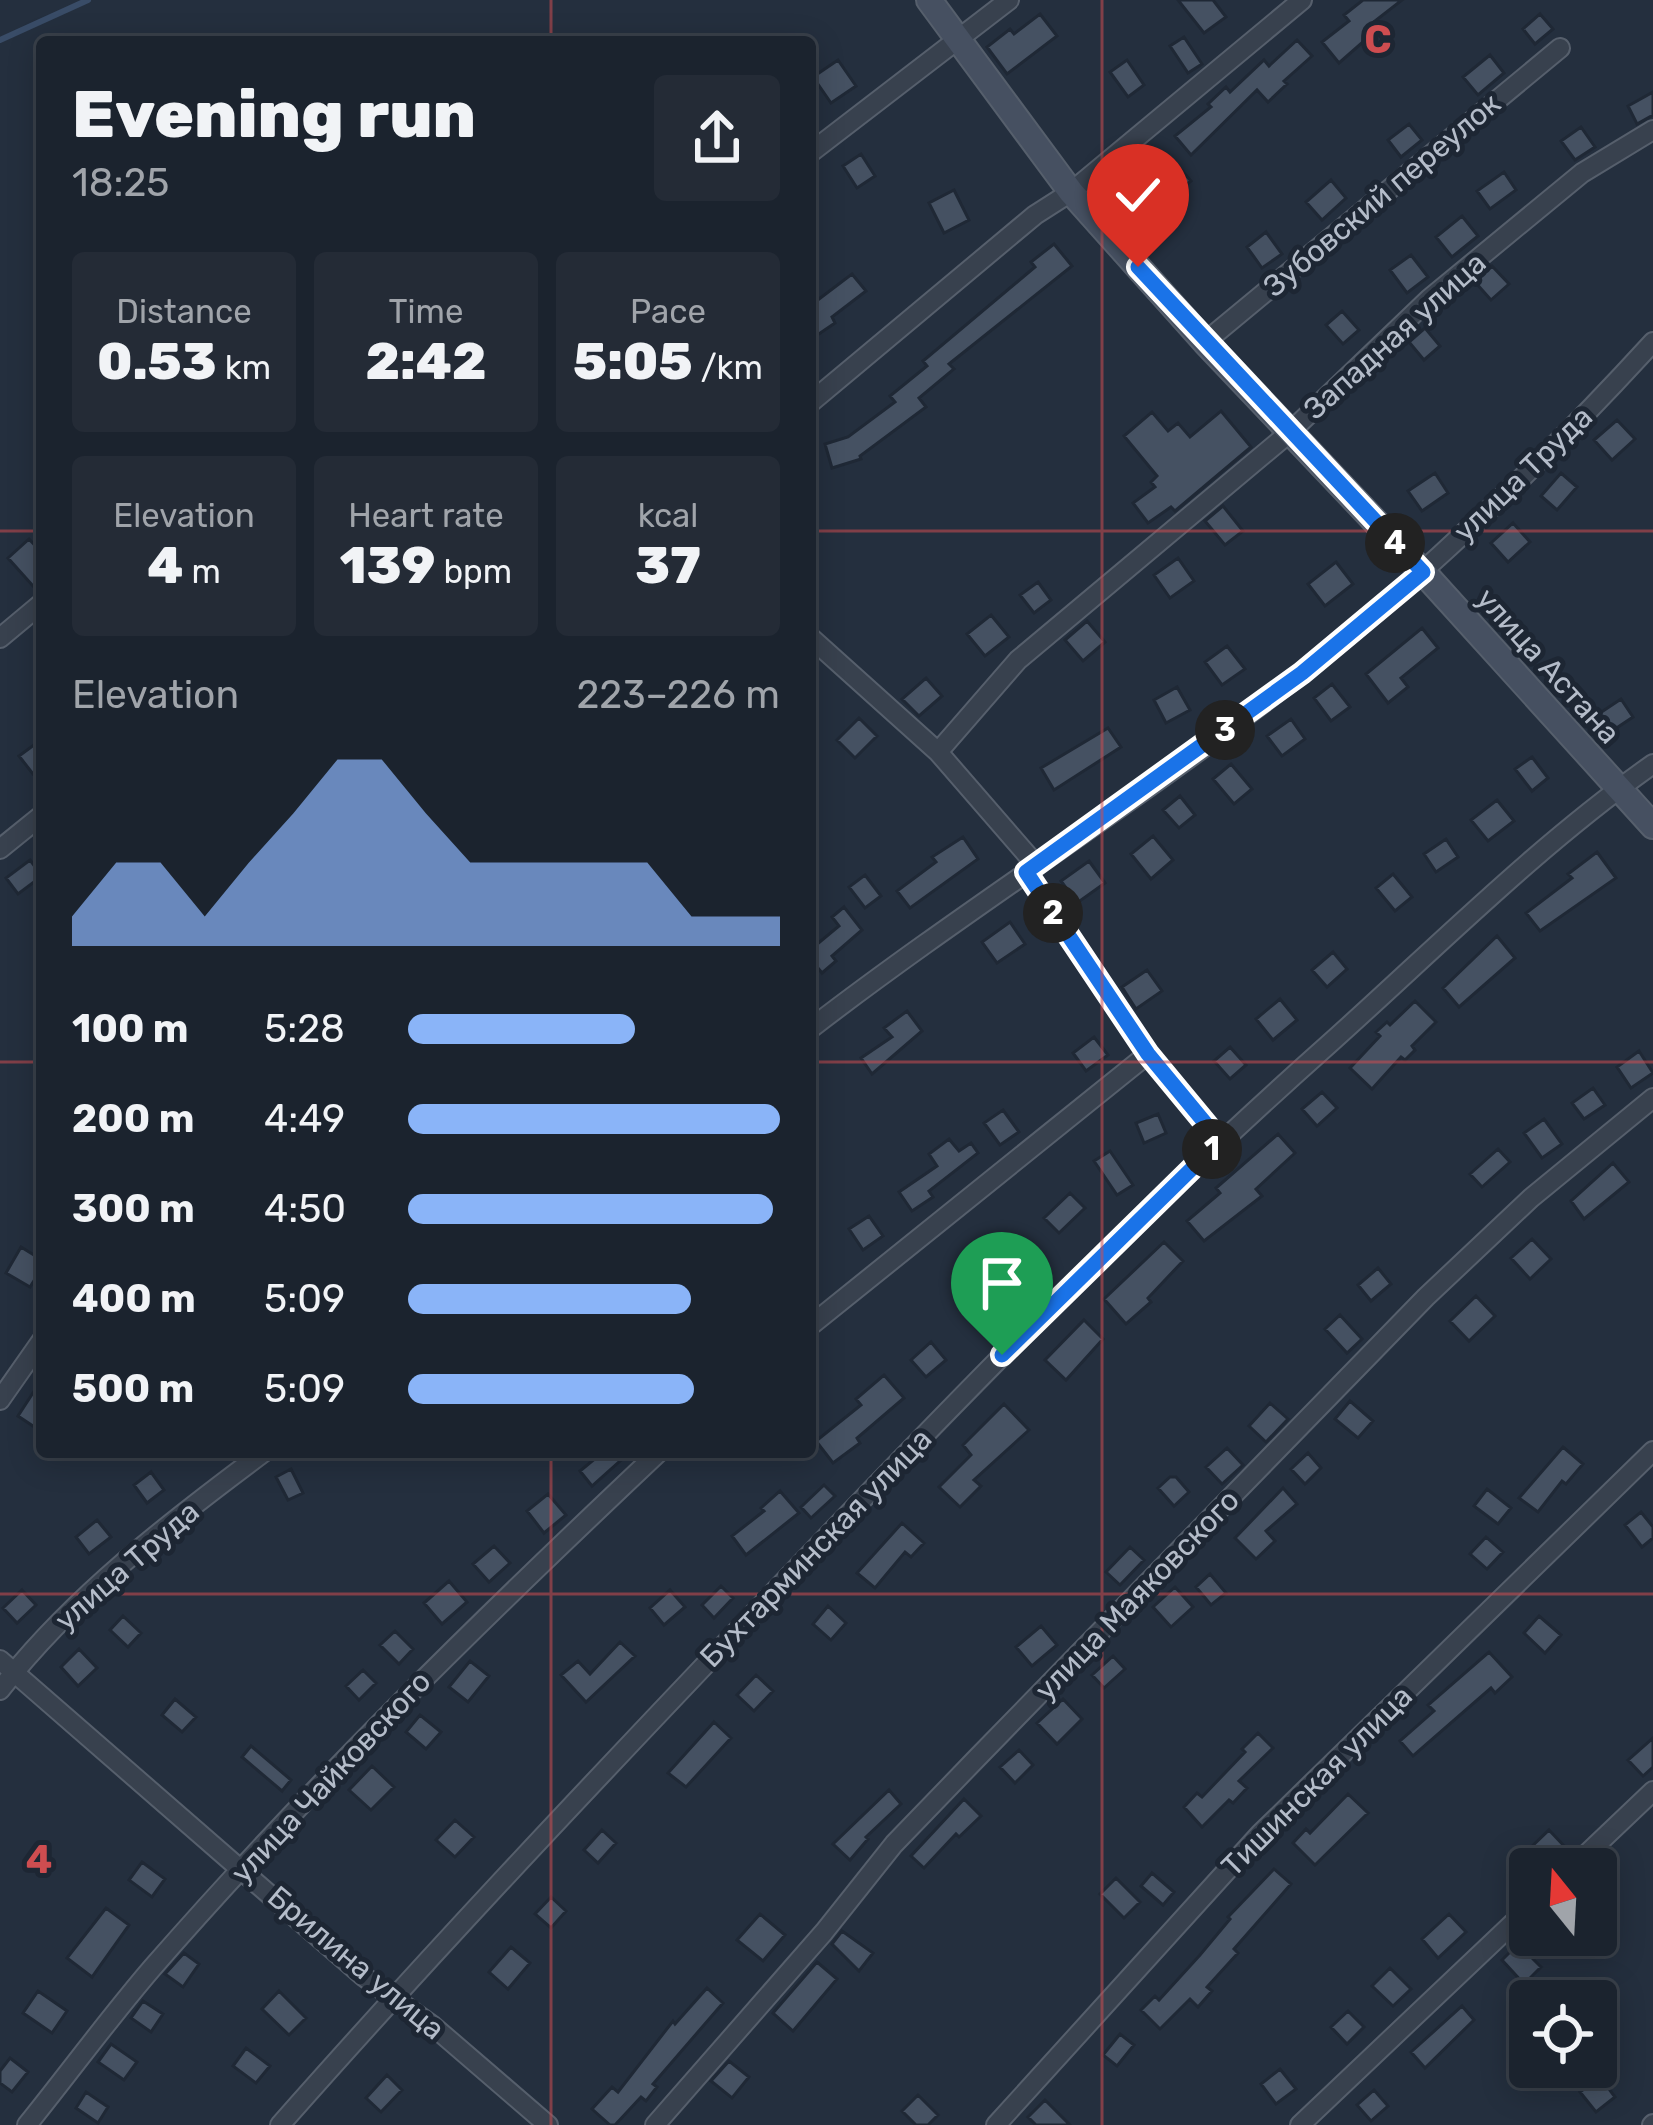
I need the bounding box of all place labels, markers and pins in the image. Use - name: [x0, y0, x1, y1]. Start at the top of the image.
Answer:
- pin: [1087, 144, 1189, 267]
- pin: 4: [1365, 513, 1425, 573]
- pin: 3: [1195, 700, 1255, 760]
- pin: 2: [1023, 883, 1083, 943]
- pin: 1: [1182, 1119, 1242, 1179]
- pin: [951, 1232, 1053, 1355]

